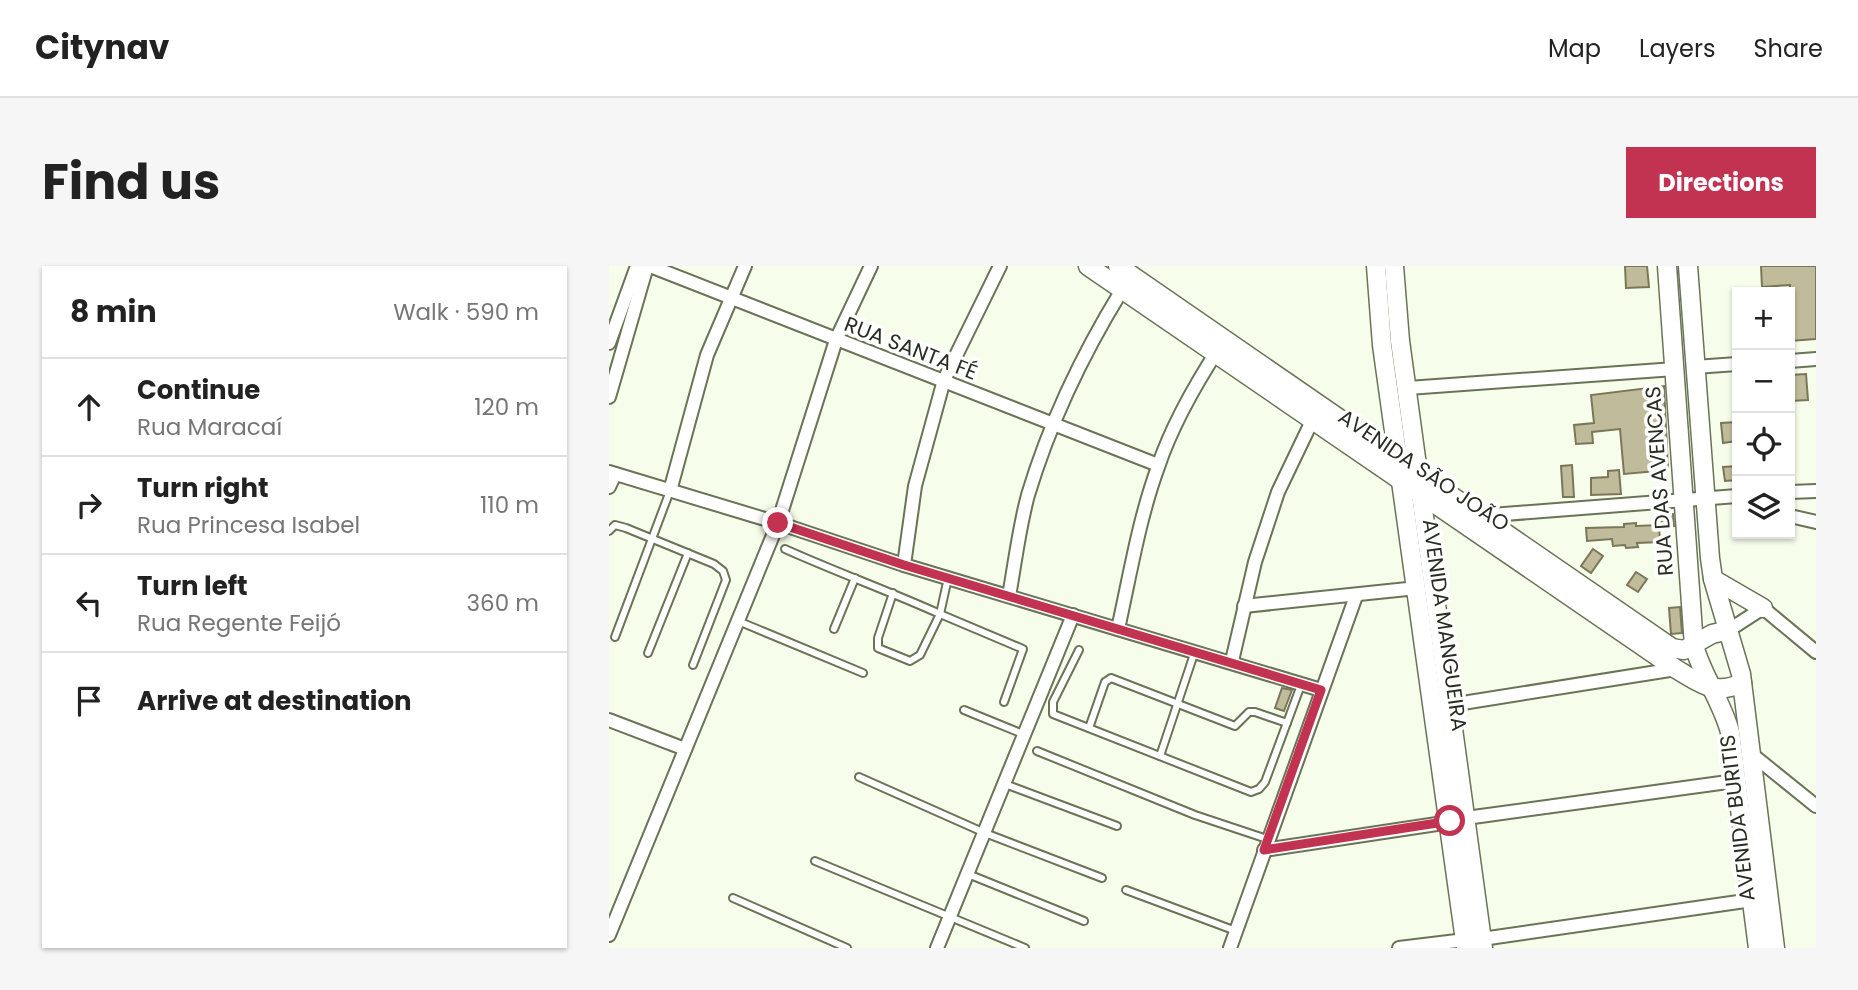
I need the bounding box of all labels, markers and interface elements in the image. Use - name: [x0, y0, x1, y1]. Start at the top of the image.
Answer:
- text: Citynav: [35, 24, 169, 71]
- text: Map: [1548, 32, 1601, 65]
- text: Layers: [1639, 32, 1715, 65]
- text: Share: [1753, 32, 1823, 65]
- button: Directions: [1626, 147, 1816, 218]
- text: Find us: [42, 148, 220, 216]
- map controls: [1732, 287, 1795, 539]
- button: +: [1732, 287, 1795, 350]
- text: 8 min: [70, 290, 157, 333]
- text: Walk · 590 m: [393, 296, 539, 328]
- street label: RUA SANTA FÉ: [840, 309, 982, 387]
- button: −: [1732, 350, 1795, 413]
- text: Continue: [137, 372, 260, 408]
- street label: RUA DAS AVENCAS: [1638, 385, 1680, 577]
- icon: ahead: [70, 388, 108, 426]
- text: 120 m: [474, 391, 539, 423]
- street label: AVENIDA SÃO JOÃO: [1333, 402, 1515, 538]
- text: Rua Maracaí: [137, 411, 282, 443]
- button: locate: [1732, 413, 1795, 476]
- text: Turn right: [137, 470, 269, 506]
- button: layers: [1732, 476, 1795, 539]
- icon: right: [70, 486, 108, 524]
- text: 110 m: [480, 489, 539, 521]
- route end: [762, 507, 793, 538]
- text: Rua Princesa Isabel: [137, 509, 360, 541]
- street label: AVENIDA MANGUEIRA: [1416, 517, 1474, 733]
- text: Turn left: [137, 568, 248, 604]
- icon: left: [70, 584, 108, 622]
- text: 360 m: [467, 587, 539, 619]
- text: Rua Regente Feijó: [137, 607, 341, 639]
- icon: arrive: [70, 682, 108, 720]
- text: Arrive at destination: [137, 683, 412, 719]
- street label: AVENIDA BURITIS: [1712, 733, 1762, 903]
- route start: [1434, 805, 1465, 836]

